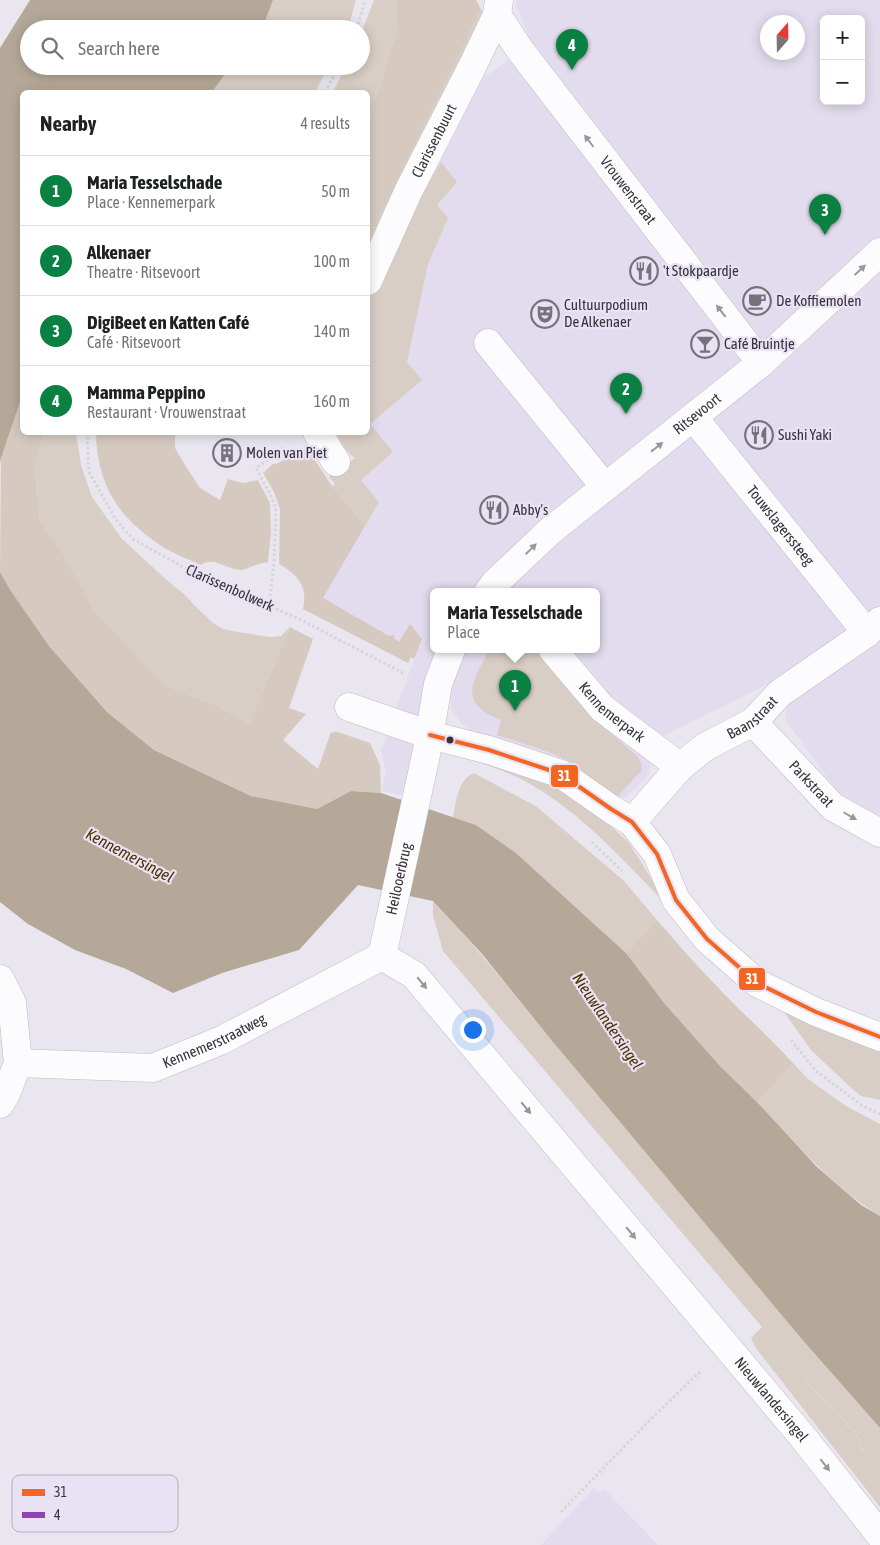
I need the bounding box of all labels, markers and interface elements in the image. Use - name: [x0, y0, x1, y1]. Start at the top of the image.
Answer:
- north arrow: [760, 15, 805, 60]
- map controls: [820, 15, 865, 105]
- button: +: [820, 15, 865, 60]
- search box: [20, 20, 370, 75]
- pin: 4: [556, 29, 588, 70]
- icon: search: [38, 34, 66, 62]
- text: Search here: [78, 37, 160, 59]
- button: −: [820, 60, 865, 105]
- street label: Clarissenbuurt: [408, 101, 460, 180]
- text: Nearby: [40, 111, 96, 135]
- text: 4 results: [300, 114, 350, 132]
- one-way arrow: [584, 134, 594, 148]
- street label: Vrouwenstraat: [597, 153, 660, 227]
- text: Maria Tesselschade: [87, 171, 222, 193]
- text: 1: [52, 182, 60, 200]
- text: 50 m: [321, 182, 350, 200]
- text: Place · Kennemerpark: [87, 193, 215, 211]
- pin: 3: [809, 194, 841, 235]
- text: Alkenaer: [87, 241, 150, 263]
- text: 2: [52, 252, 60, 270]
- text: 100 m: [314, 252, 350, 270]
- restaurant icon: 't Stokpaardje: [629, 256, 659, 286]
- place label: 't Stokpaardje: [663, 262, 739, 279]
- text: Theatre · Ritsevoort: [87, 263, 200, 281]
- one-way arrow: [854, 264, 866, 276]
- cafe icon: De Koffiemolen: [742, 286, 772, 316]
- place label: De Koffiemolen: [776, 292, 862, 309]
- place label: Cultuurpodium De Alkenaer: [564, 296, 648, 330]
- theatre icon: Cultuurpodium De Alkenaer: [530, 299, 560, 329]
- one-way arrow: [715, 305, 726, 318]
- text: DigiBeet en Katten Café: [87, 311, 249, 333]
- text: 3: [52, 322, 60, 340]
- text: 140 m: [314, 322, 350, 340]
- bar icon: Café Bruintje: [690, 329, 720, 359]
- text: Café · Ritsevoort: [87, 333, 181, 351]
- place label: Café Bruintje: [724, 335, 795, 352]
- pin: 2: [610, 373, 642, 414]
- text: Mamma Peppino: [87, 381, 206, 403]
- street label: Ritsevoort: [669, 389, 724, 438]
- text: 4: [52, 392, 60, 410]
- text: 160 m: [314, 392, 350, 410]
- text: Restaurant · Vrouwenstraat: [87, 403, 246, 421]
- restaurant icon: Sushi Yaki: [744, 420, 774, 450]
- place label: Sushi Yaki: [778, 426, 832, 443]
- building icon: Molen van Piet: [212, 438, 242, 468]
- one-way arrow: [650, 441, 663, 452]
- place label: Molen van Piet: [246, 444, 327, 461]
- street label: Touwslagerssteeg: [744, 482, 818, 569]
- restaurant icon: Abby's: [479, 495, 509, 525]
- place label: Abby's: [513, 501, 548, 518]
- one-way arrow: [524, 543, 536, 555]
- street label: Clarissenbolwerk: [183, 560, 277, 615]
- popup: [430, 588, 600, 653]
- text: Maria Tesselschade: [447, 601, 583, 623]
- text: Place: [447, 623, 480, 641]
- pin: 1: [499, 670, 531, 711]
- street label: Kennemerpark: [576, 678, 649, 746]
- street label: Baanstraat: [724, 692, 781, 742]
- unlabelled marker: [445, 735, 455, 745]
- street label: Parkstraat: [786, 757, 837, 810]
- line badge: 31: [550, 764, 579, 788]
- text: 31: [557, 768, 571, 784]
- one-way arrow: [844, 812, 857, 821]
- water label: Kennemersingel: [83, 824, 177, 887]
- street label: Heilooerbrug: [382, 840, 415, 916]
- line badge: 31: [738, 967, 766, 991]
- water label: Nieuwlandersingel: [568, 969, 647, 1073]
- text: 31: [745, 971, 759, 987]
- one-way arrow: [416, 977, 427, 990]
- street label: Kennemerstraatweg: [160, 1009, 269, 1071]
- your location: [460, 1017, 486, 1043]
- one-way arrow: [521, 1101, 532, 1114]
- one-way arrow: [625, 1226, 636, 1239]
- street label: Nieuwlandersingel: [731, 1354, 812, 1445]
- one-way arrow: [819, 1458, 830, 1471]
- legend: [12, 1475, 178, 1532]
- text: 31: [54, 1484, 67, 1500]
- text: 4: [54, 1507, 61, 1523]

